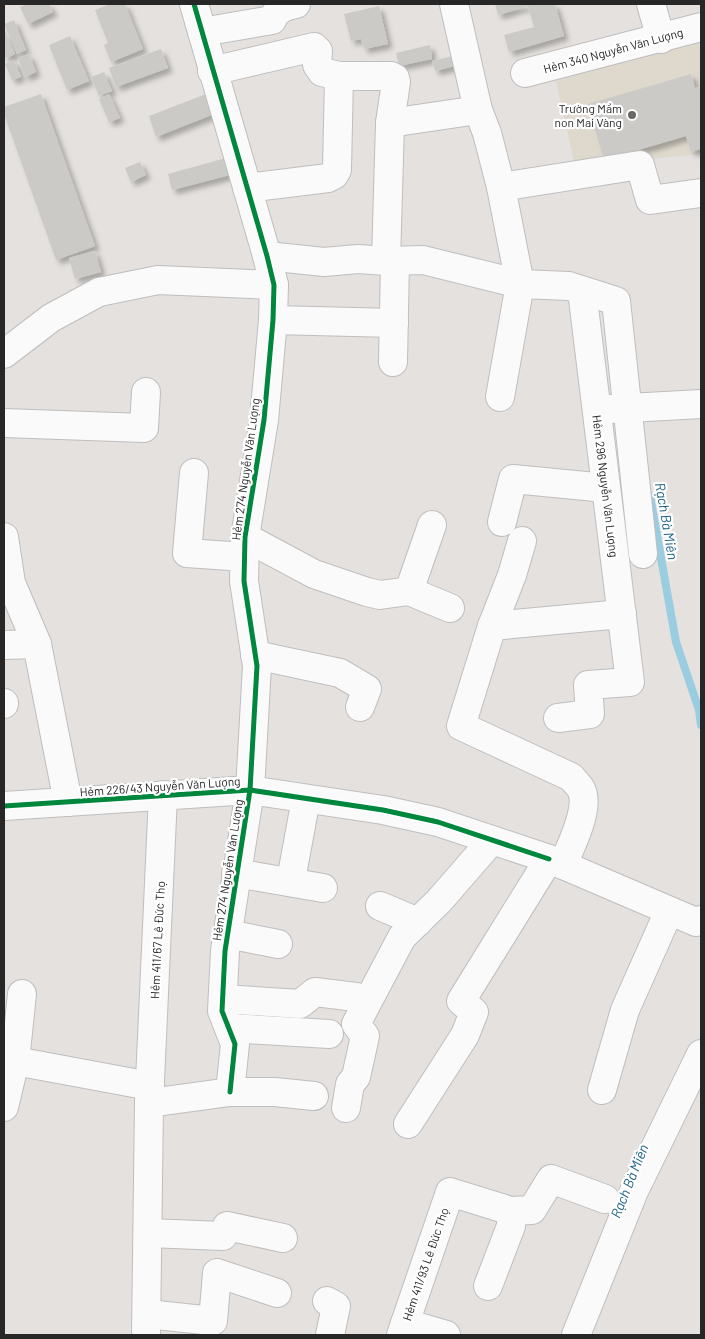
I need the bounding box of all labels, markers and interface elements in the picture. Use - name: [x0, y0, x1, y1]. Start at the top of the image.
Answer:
- street label: Hẻm 340 Nguyễn Văn Lượng: [542, 25, 684, 75]
- place label: Trường Mầm non Mai Vàng: [555, 101, 622, 129]
- marker: Trường Mầm non Mai Vàng: [626, 109, 638, 121]
- street label: Hẻm 274 Nguyễn Văn Lượng: [228, 397, 262, 541]
- street label: Hẻm 296 Nguyễn Văn Lượng: [590, 414, 622, 558]
- water label: Rạch Bà Miên: [652, 481, 682, 561]
- street label: Hẻm 226/43 Nguyễn Văn Lượng: [79, 773, 241, 799]
- street label: Hẻm 274 Nguyễn Văn Lượng: [209, 798, 245, 942]
- street label: Hẻm 411/67 Lê Đức Thọ: [147, 881, 167, 999]
- water label: Rạch Bà Miên: [606, 1142, 652, 1220]
- street label: Hẻm 411/93 Lê Đức Thọ: [399, 1206, 451, 1322]

